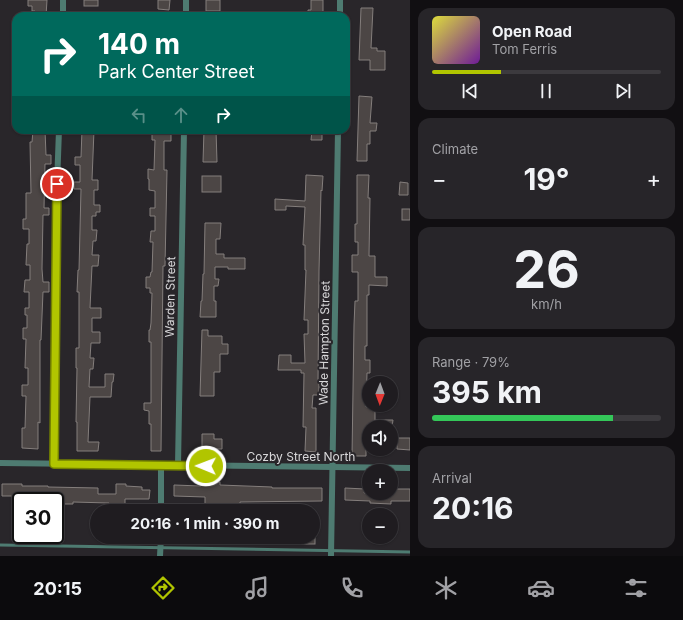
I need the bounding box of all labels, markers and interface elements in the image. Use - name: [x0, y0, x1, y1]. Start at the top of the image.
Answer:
- text: Open Road: [492, 22, 572, 41]
- text: 140 m: [98, 27, 180, 61]
- icon: right: [32, 28, 84, 80]
- text: Tom Ferris: [492, 41, 557, 57]
- text: Park Center Street: [98, 61, 255, 82]
- icon: previous: [459, 80, 481, 102]
- icon: pause: [535, 80, 557, 102]
- icon: next: [612, 80, 634, 102]
- icon: left: [128, 104, 150, 126]
- icon: ahead: [170, 104, 192, 126]
- icon: right: [212, 104, 234, 126]
- text: Climate: [432, 141, 478, 157]
- text: 19°: [523, 161, 570, 197]
- text: −: [432, 166, 447, 192]
- text: +: [646, 166, 661, 192]
- pin: [40, 167, 74, 201]
- icon: arrive: [46, 173, 68, 195]
- text: 26: [513, 238, 580, 301]
- street label: Warden Street: [162, 256, 178, 338]
- street label: Wade Hampton Street: [315, 281, 333, 405]
- text: km/h: [531, 296, 562, 312]
- text: Range · 79%: [432, 354, 510, 370]
- text: 395 km: [432, 374, 542, 410]
- north arrow: [362, 376, 398, 412]
- map controls: [362, 376, 398, 544]
- button: sound: [362, 420, 398, 456]
- position arrow: [185, 445, 227, 487]
- street label: Cozby Street North: [247, 449, 355, 464]
- button: +: [362, 464, 398, 500]
- text: Arrival: [432, 470, 472, 486]
- text: 20:16: [432, 490, 514, 526]
- speed limit sign: 30: [12, 492, 64, 544]
- button: −: [362, 508, 398, 544]
- text: 20:16 · 1 min · 390 m: [131, 514, 279, 533]
- icon: directions: [149, 574, 177, 602]
- icon: music: [243, 574, 271, 602]
- icon: phone: [338, 574, 366, 602]
- icon: climate: [432, 574, 460, 602]
- icon: car: [527, 574, 555, 602]
- icon: filters: [622, 574, 650, 602]
- text: 20:15: [33, 578, 82, 599]

